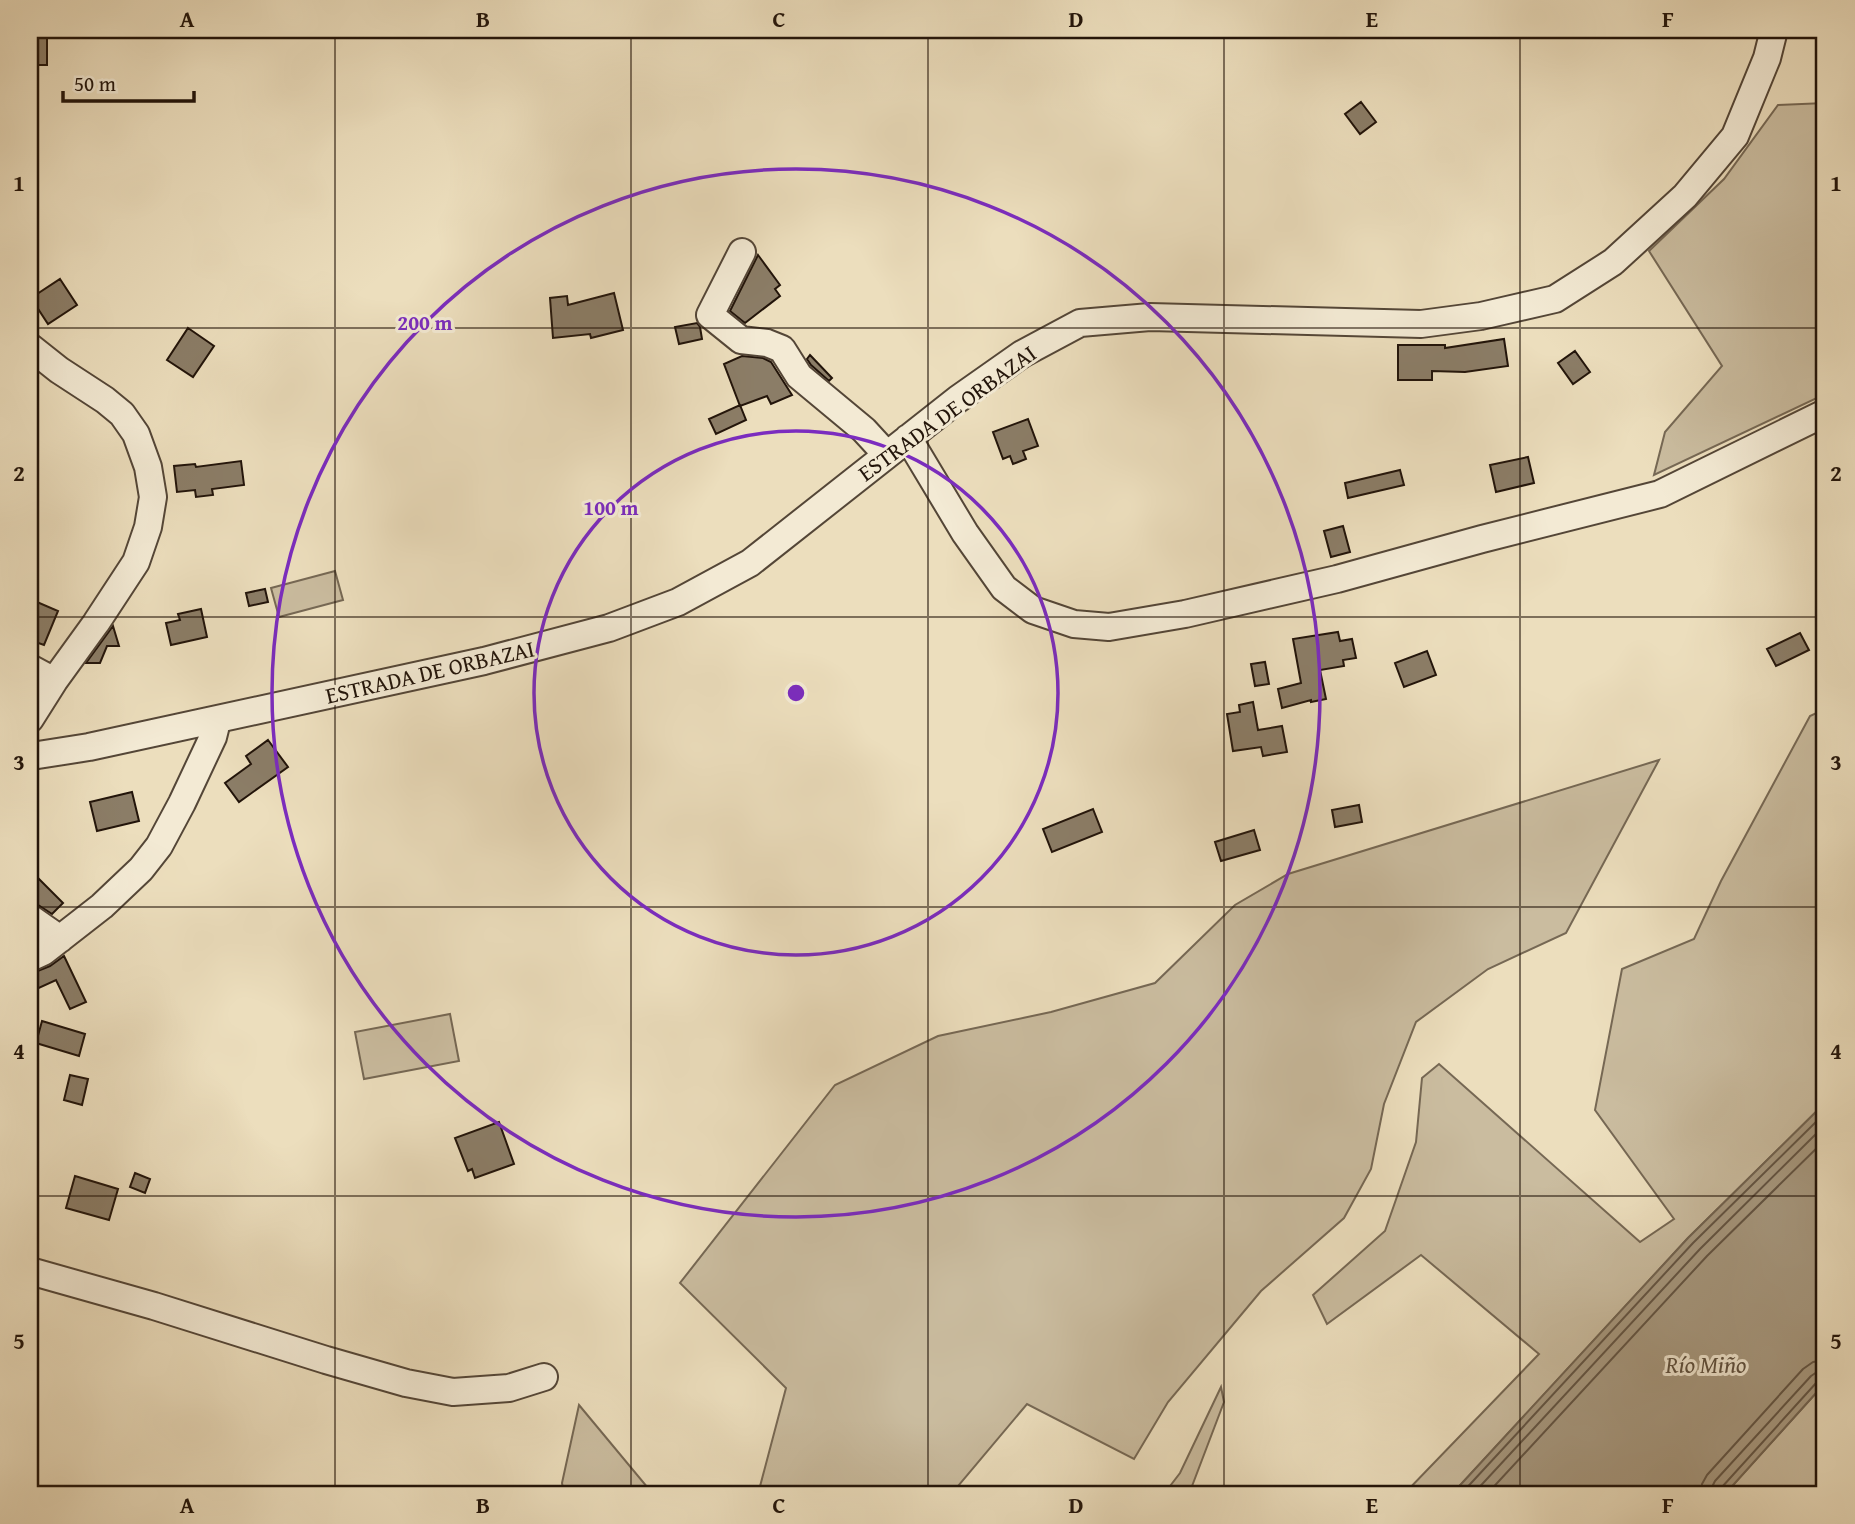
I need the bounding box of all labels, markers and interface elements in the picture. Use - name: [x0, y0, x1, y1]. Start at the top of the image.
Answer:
- text: A: [180, 2, 195, 35]
- text: B: [476, 2, 490, 35]
- text: C: [772, 2, 786, 35]
- text: D: [1069, 2, 1084, 35]
- text: E: [1366, 2, 1378, 35]
- text: F: [1662, 2, 1674, 35]
- scale bar: [63, 60, 194, 104]
- text: 50 m: [74, 68, 116, 99]
- text: 1: [13, 166, 25, 199]
- text: 1: [1830, 166, 1842, 199]
- text: 200 m: [397, 307, 453, 338]
- street label: ESTRADA DE ORBAZAI: [851, 337, 1043, 489]
- text: 2: [13, 456, 25, 489]
- text: 2: [1830, 456, 1842, 489]
- text: 100 m: [583, 492, 639, 523]
- street label: ESTRADA DE ORBAZAI: [322, 631, 538, 712]
- centre of rings: [784, 681, 808, 705]
- text: 3: [13, 745, 25, 778]
- text: 3: [1830, 745, 1842, 778]
- text: 4: [13, 1034, 25, 1067]
- text: 4: [1830, 1034, 1842, 1067]
- text: 5: [13, 1324, 25, 1357]
- text: 5: [1830, 1324, 1842, 1357]
- water label: Río Miño: [1665, 1347, 1746, 1382]
- text: A: [180, 1488, 195, 1521]
- text: B: [476, 1488, 490, 1521]
- text: C: [772, 1488, 786, 1521]
- text: D: [1069, 1488, 1084, 1521]
- text: E: [1366, 1488, 1378, 1521]
- text: F: [1662, 1488, 1674, 1521]

